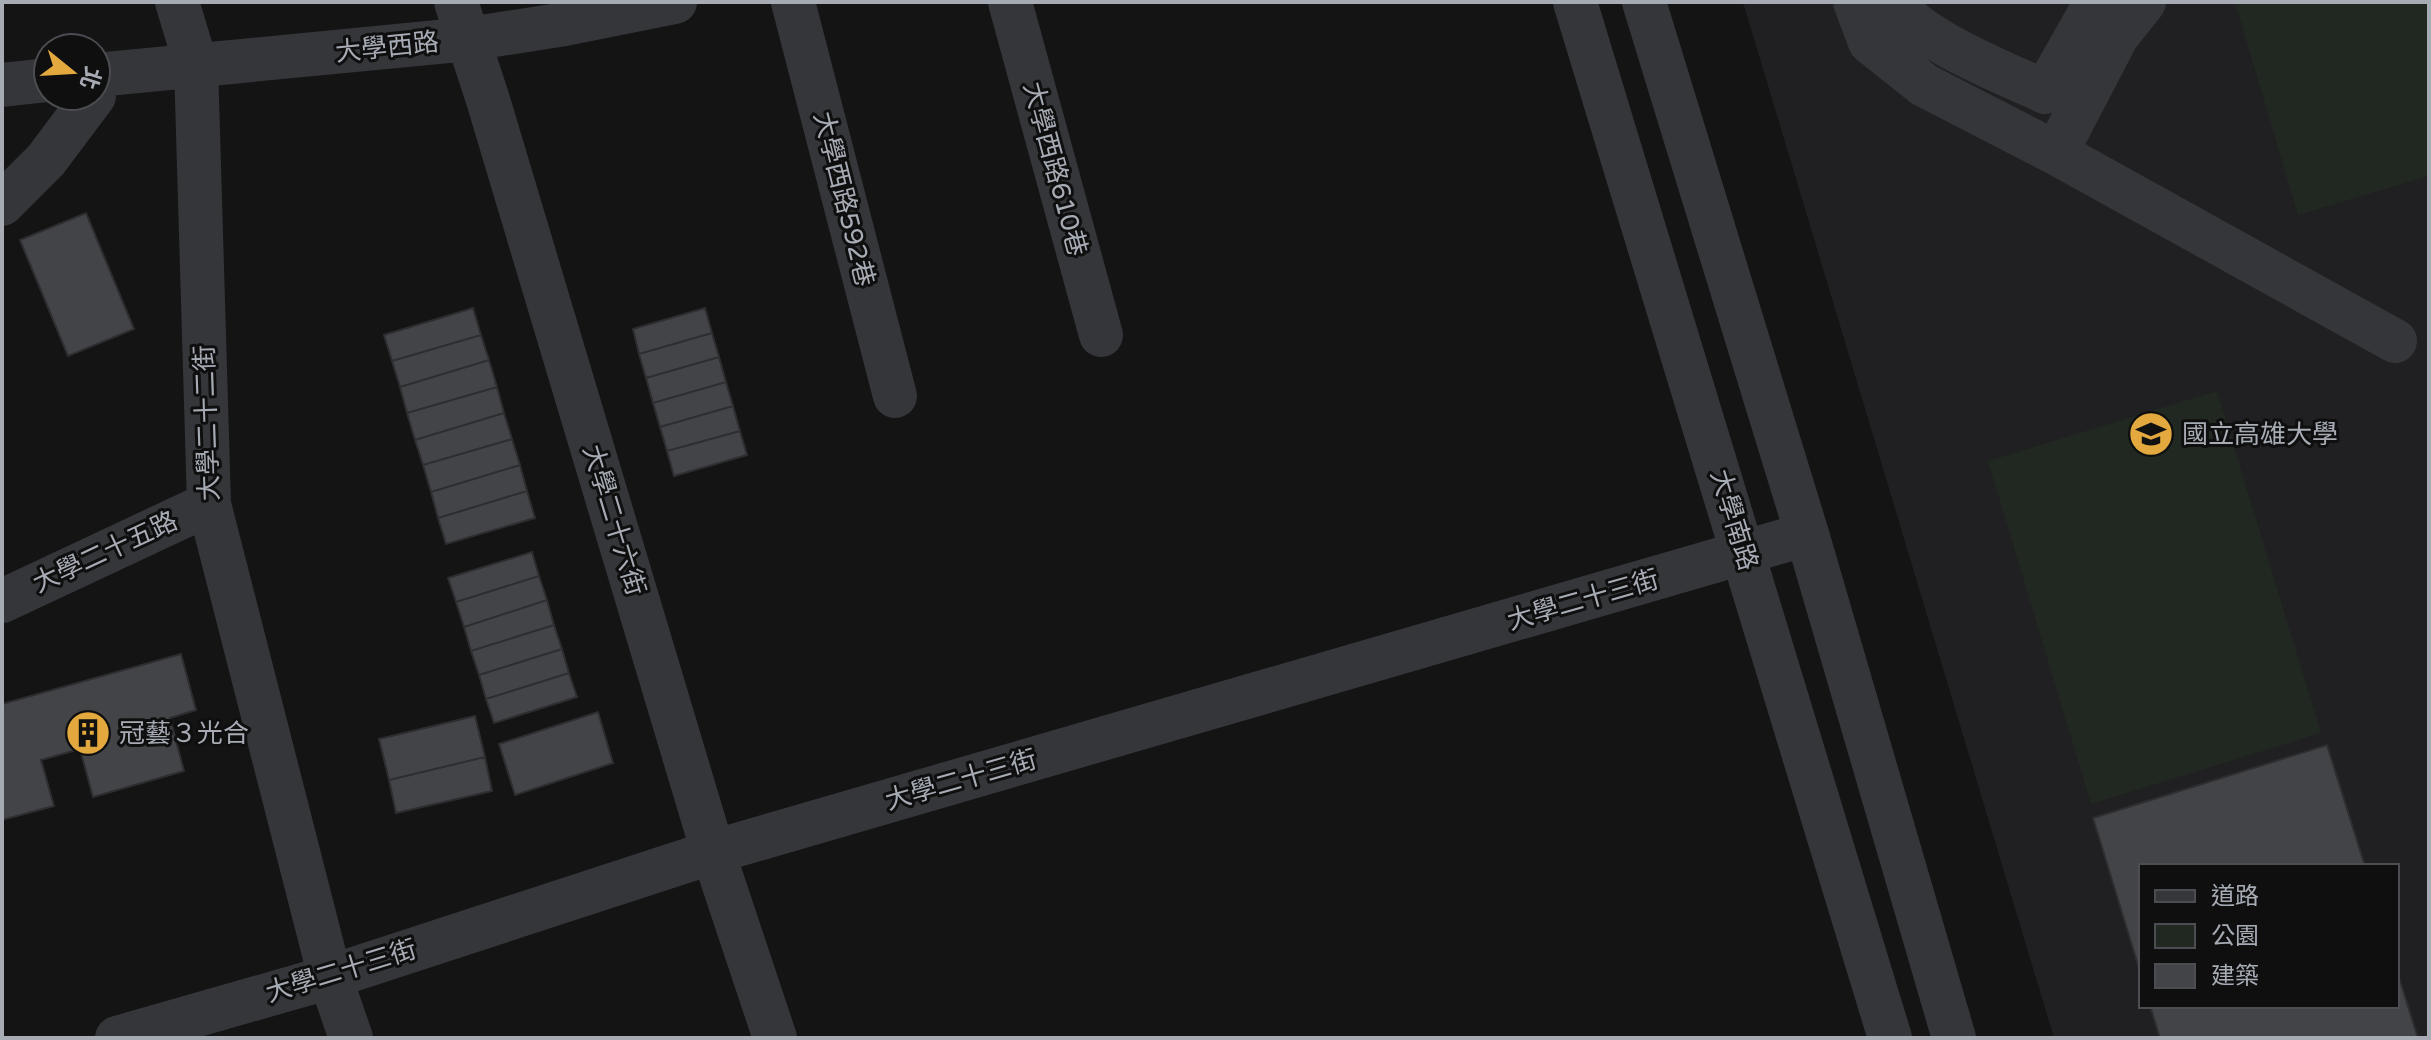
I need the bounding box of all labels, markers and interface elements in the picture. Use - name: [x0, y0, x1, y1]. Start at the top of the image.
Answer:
- street label: 大學西路: [334, 26, 440, 68]
- north arrow: [32, 32, 112, 112]
- text: 北: [74, 63, 106, 92]
- street label: 大學西路610巷: [1017, 79, 1093, 259]
- street label: 大學西路592巷: [807, 108, 881, 290]
- street label: 大學二十二街: [189, 344, 225, 502]
- school or university icon: 國立高雄大學: [2127, 410, 2175, 458]
- place label: 國立高雄大學: [2182, 419, 2338, 450]
- street label: 大學二十六街: [576, 441, 652, 599]
- street label: 大學南路: [1704, 466, 1764, 574]
- street label: 大學二十五路: [28, 505, 182, 599]
- street label: 大學二十三街: [1504, 564, 1662, 636]
- building icon: 冠藝３光合: [64, 709, 112, 757]
- place label: 冠藝３光合: [119, 718, 249, 749]
- street label: 大學二十三街: [882, 744, 1040, 816]
- legend: [2139, 864, 2399, 1008]
- text: 道路: [2211, 882, 2259, 911]
- text: 公園: [2211, 922, 2259, 951]
- street label: 大學二十三街: [262, 933, 420, 1009]
- text: 建築: [2211, 962, 2259, 991]

